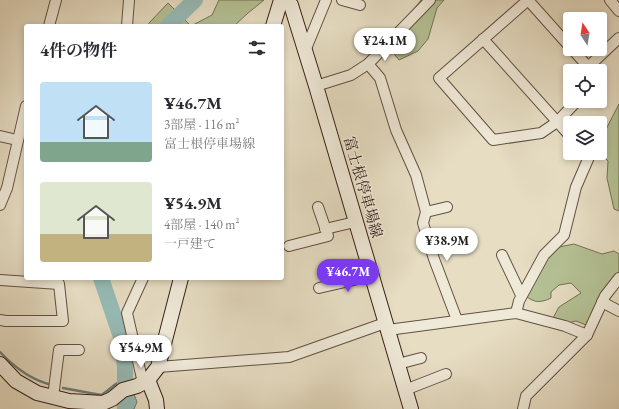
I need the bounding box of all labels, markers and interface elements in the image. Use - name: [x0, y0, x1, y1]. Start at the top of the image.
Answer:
- north arrow: [563, 12, 607, 56]
- map controls: [563, 12, 607, 160]
- pin: ¥24.1M: [352, 28, 418, 62]
- text: ¥24.1M: [363, 32, 407, 49]
- icon: filters: [246, 37, 268, 59]
- text: 4件の物件: [40, 39, 117, 61]
- button: locate: [563, 64, 607, 108]
- text: ¥46.7M: [164, 92, 222, 114]
- icon: home: [72, 98, 120, 146]
- text: 3部屋 · 116 m²: [164, 116, 239, 133]
- button: layers: [563, 116, 607, 160]
- street label: 富士根停車場線: [340, 134, 387, 240]
- text: 富士根停車場線: [164, 135, 255, 152]
- text: ¥54.9M: [164, 192, 222, 214]
- icon: home: [72, 198, 120, 246]
- text: 4部屋 · 140 m²: [164, 216, 239, 233]
- pin: ¥38.9M: [414, 228, 480, 262]
- text: ¥38.9M: [425, 232, 469, 249]
- text: 一戸建て: [164, 235, 216, 252]
- pin: ¥46.7M: [315, 259, 381, 293]
- text: ¥46.7M: [326, 263, 370, 280]
- pin: ¥54.9M: [108, 335, 174, 369]
- text: ¥54.9M: [119, 339, 163, 356]

